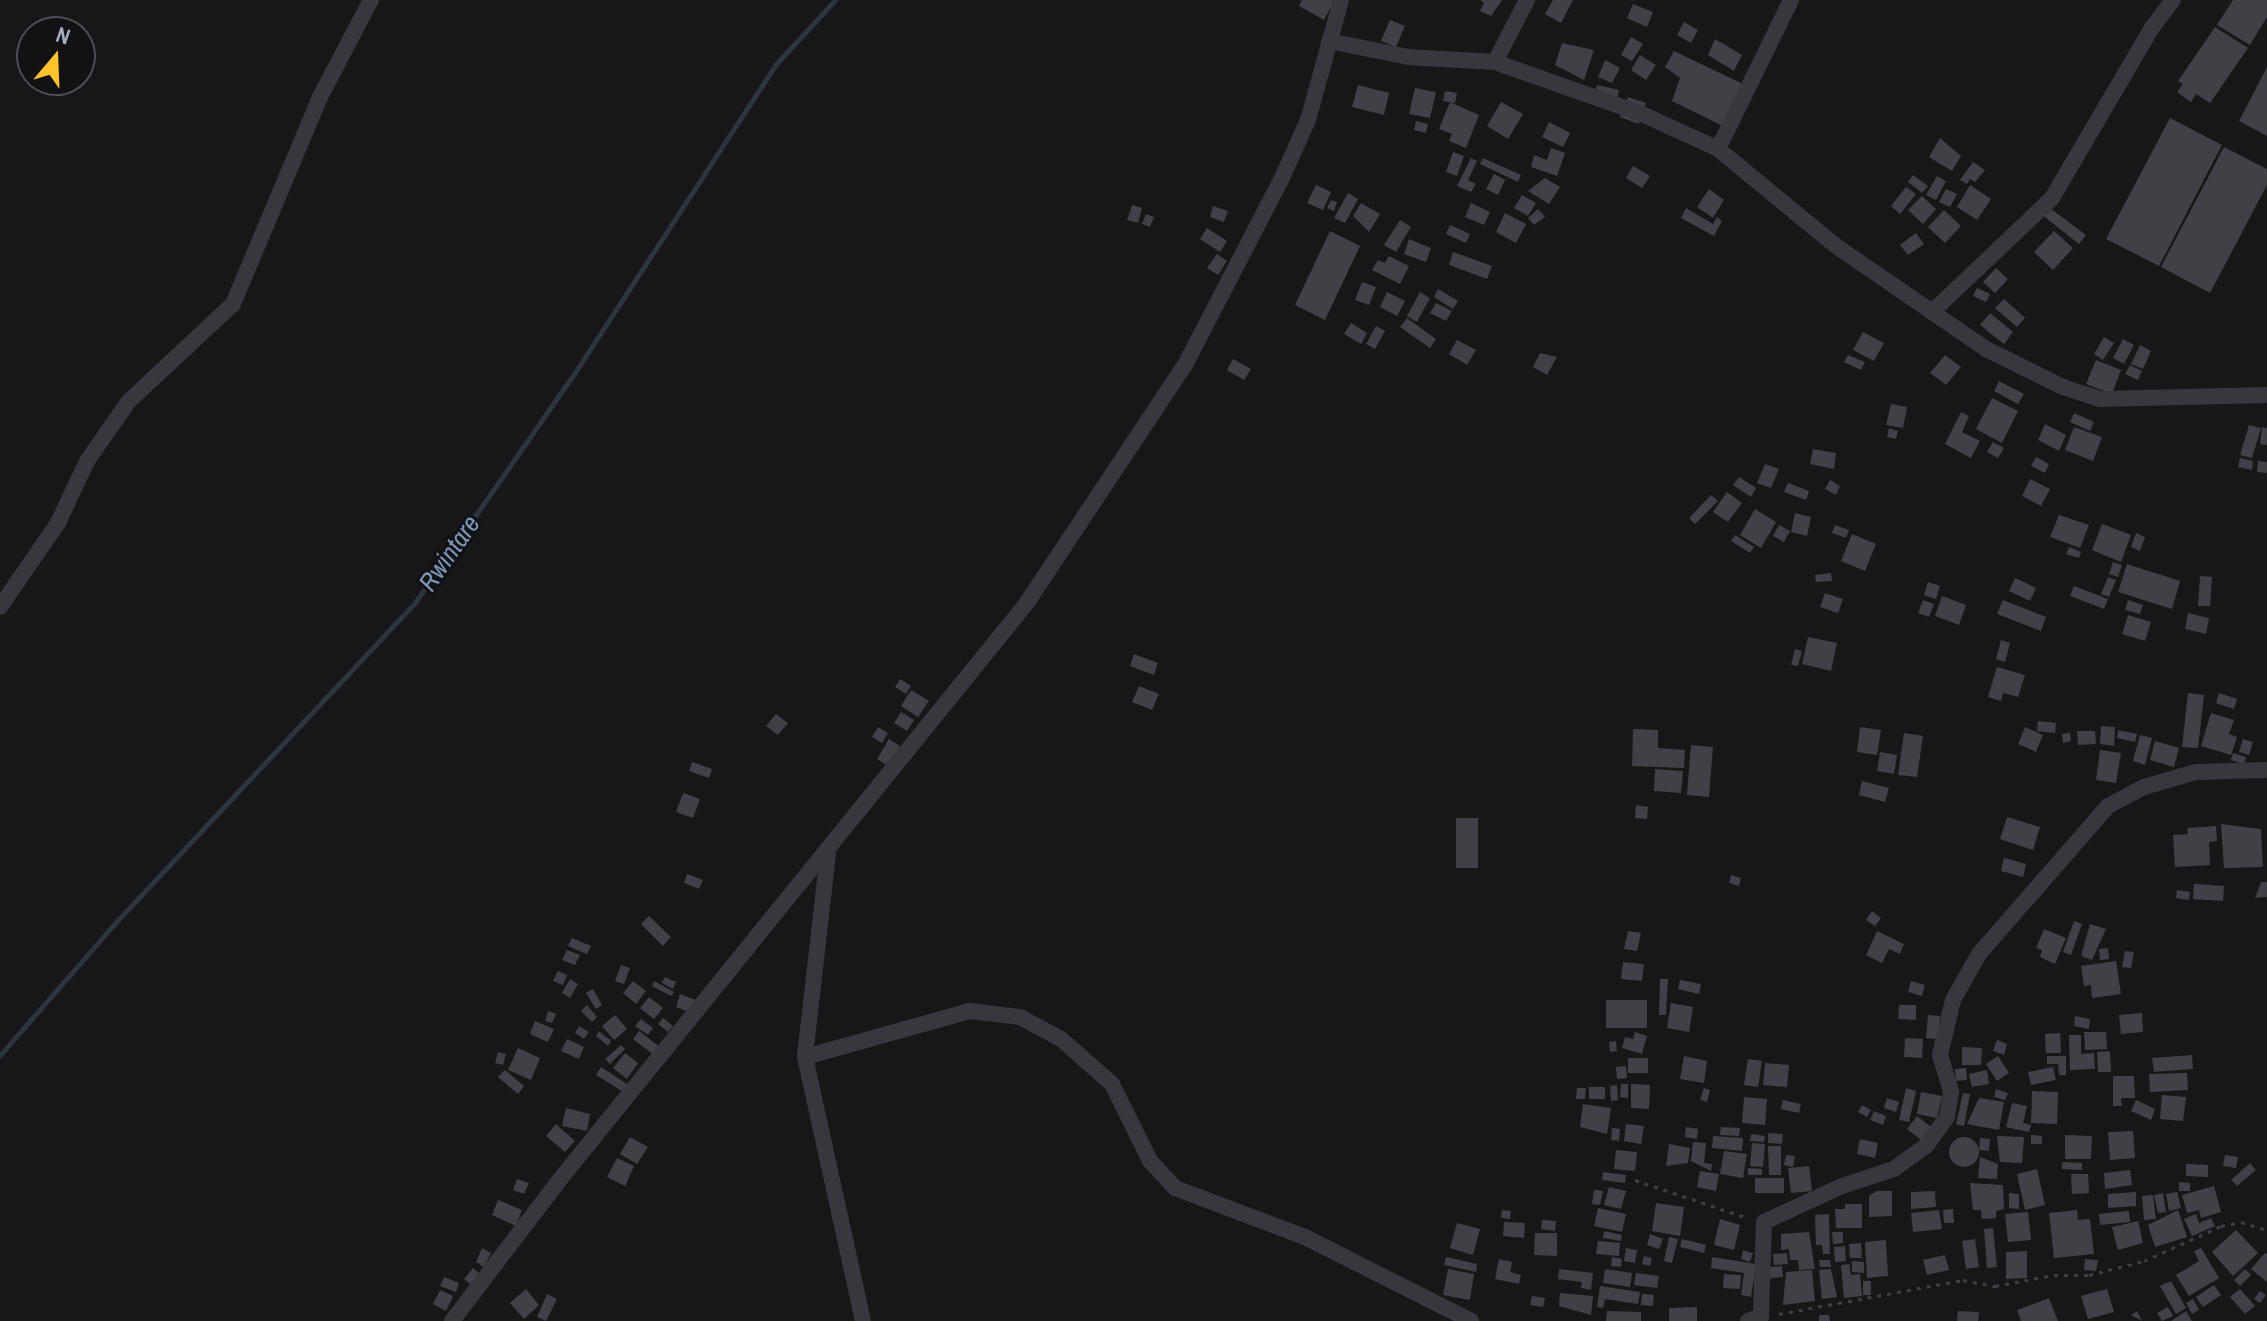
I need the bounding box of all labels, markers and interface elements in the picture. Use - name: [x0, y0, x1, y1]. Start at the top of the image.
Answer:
- north arrow: [16, 16, 96, 96]
- text: N: [52, 19, 74, 52]
- water label: Rwintare: [412, 509, 486, 597]

